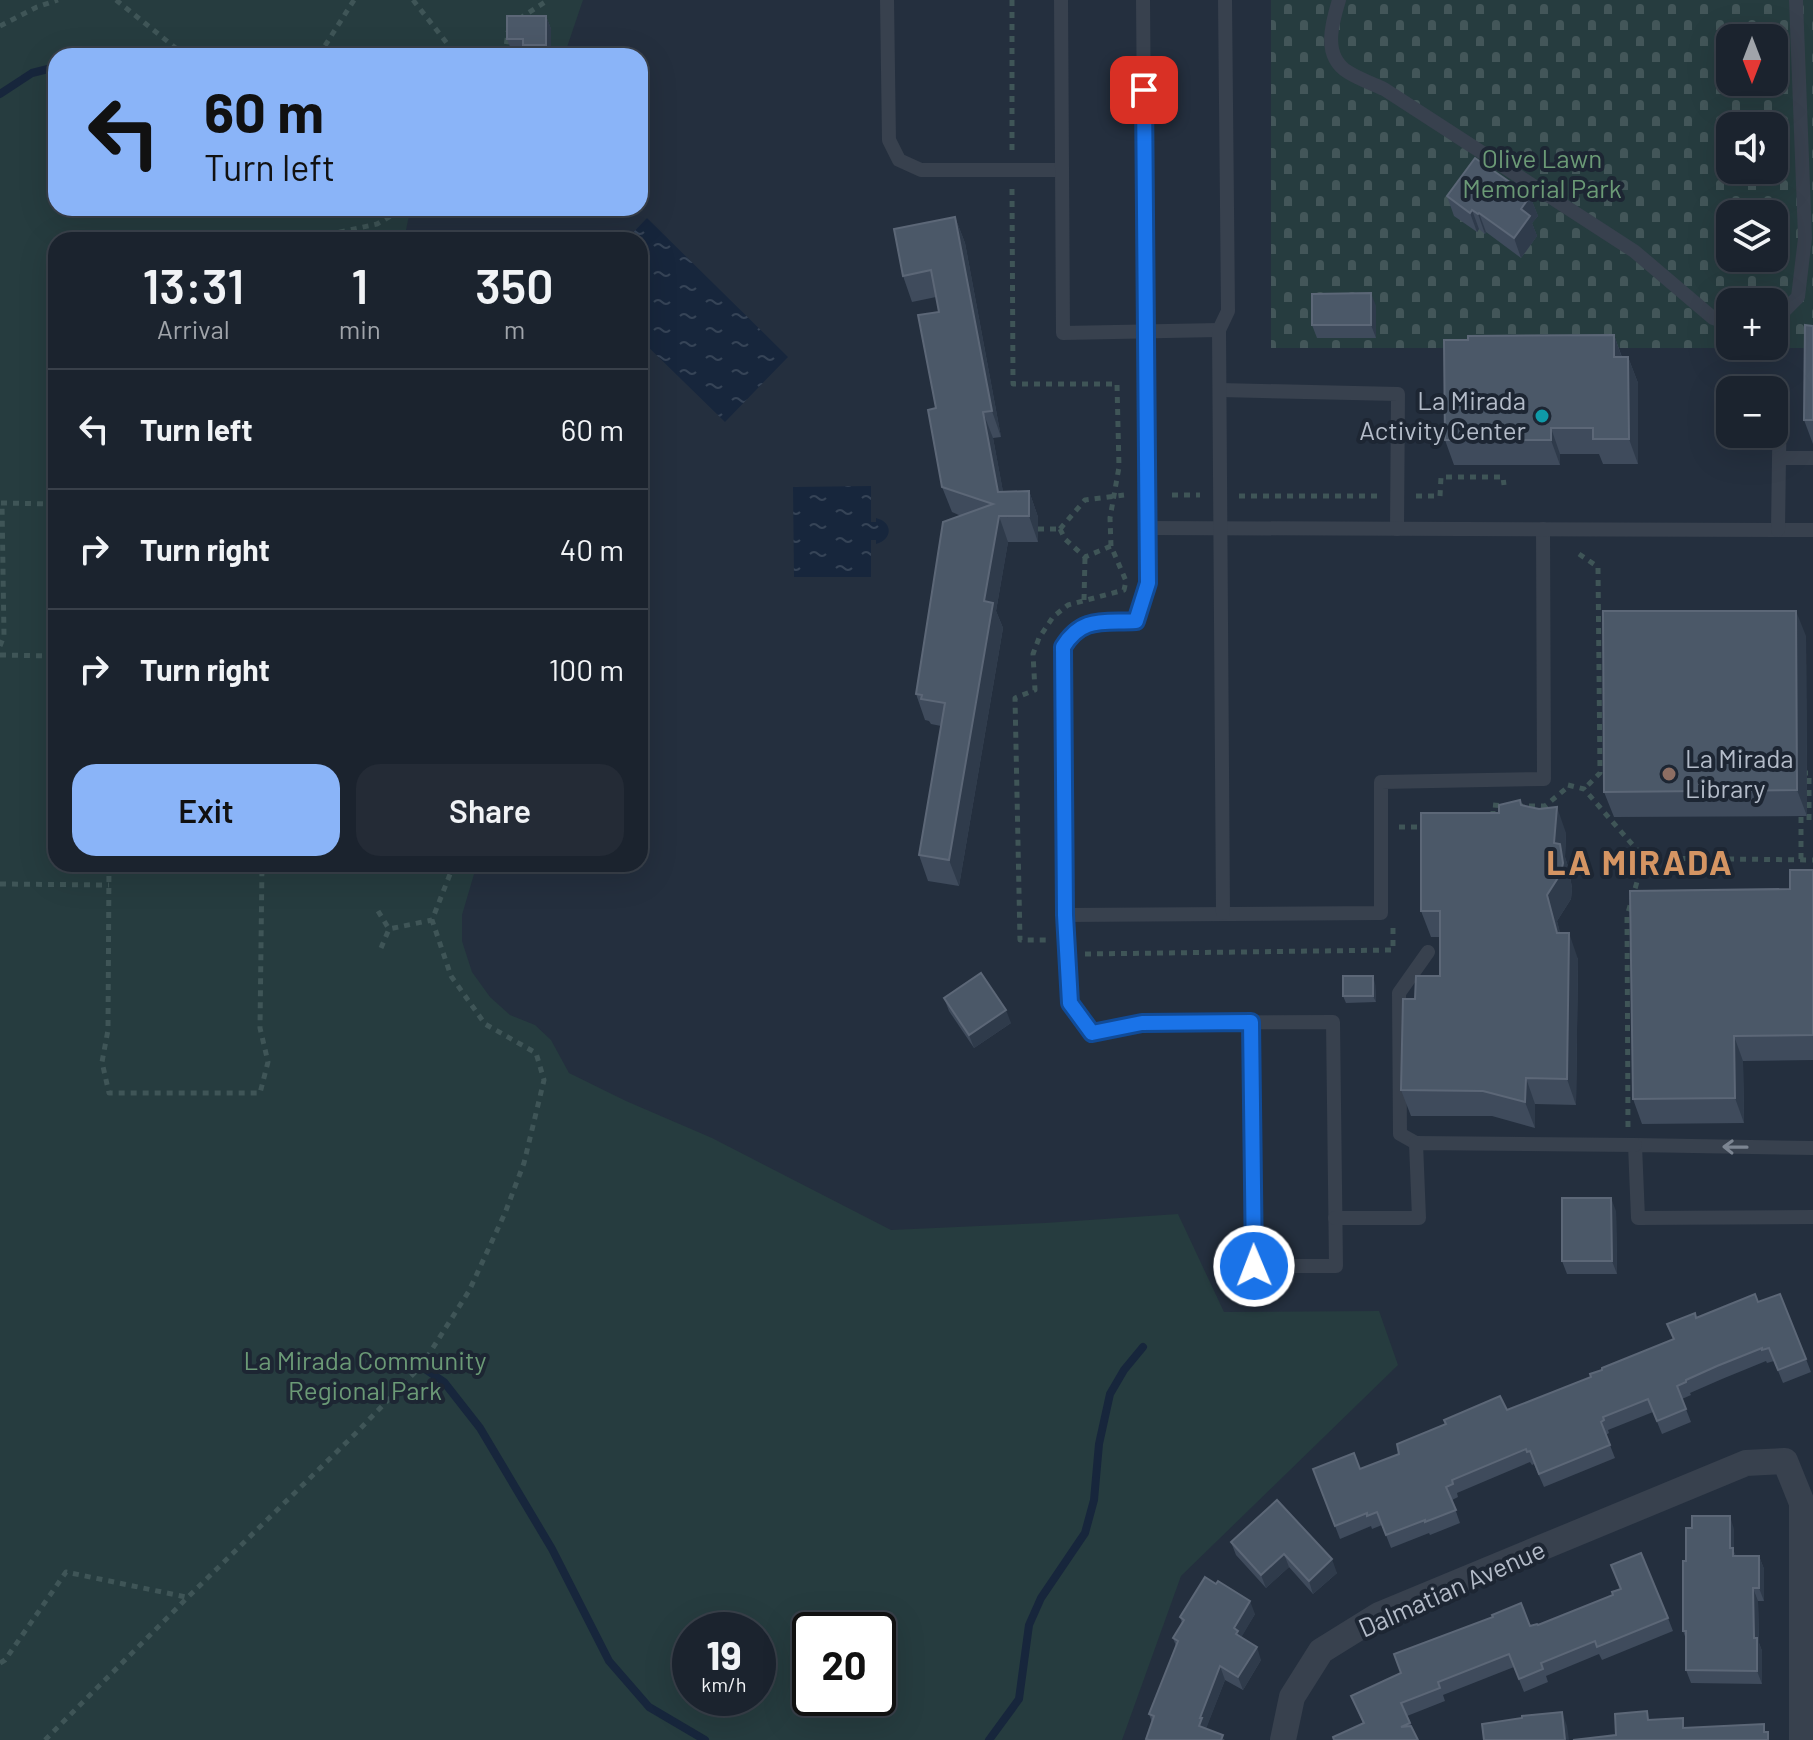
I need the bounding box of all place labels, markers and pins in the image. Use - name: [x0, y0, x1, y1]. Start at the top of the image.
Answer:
- pin: [1110, 56, 1178, 124]
- place label: La Mirada Activity Center: [1359, 384, 1527, 445]
- marker: La Mirada Activity Center: [1533, 407, 1551, 425]
- place label: La Mirada Library: [1685, 742, 1794, 803]
- marker: La Mirada Library: [1660, 765, 1678, 783]

